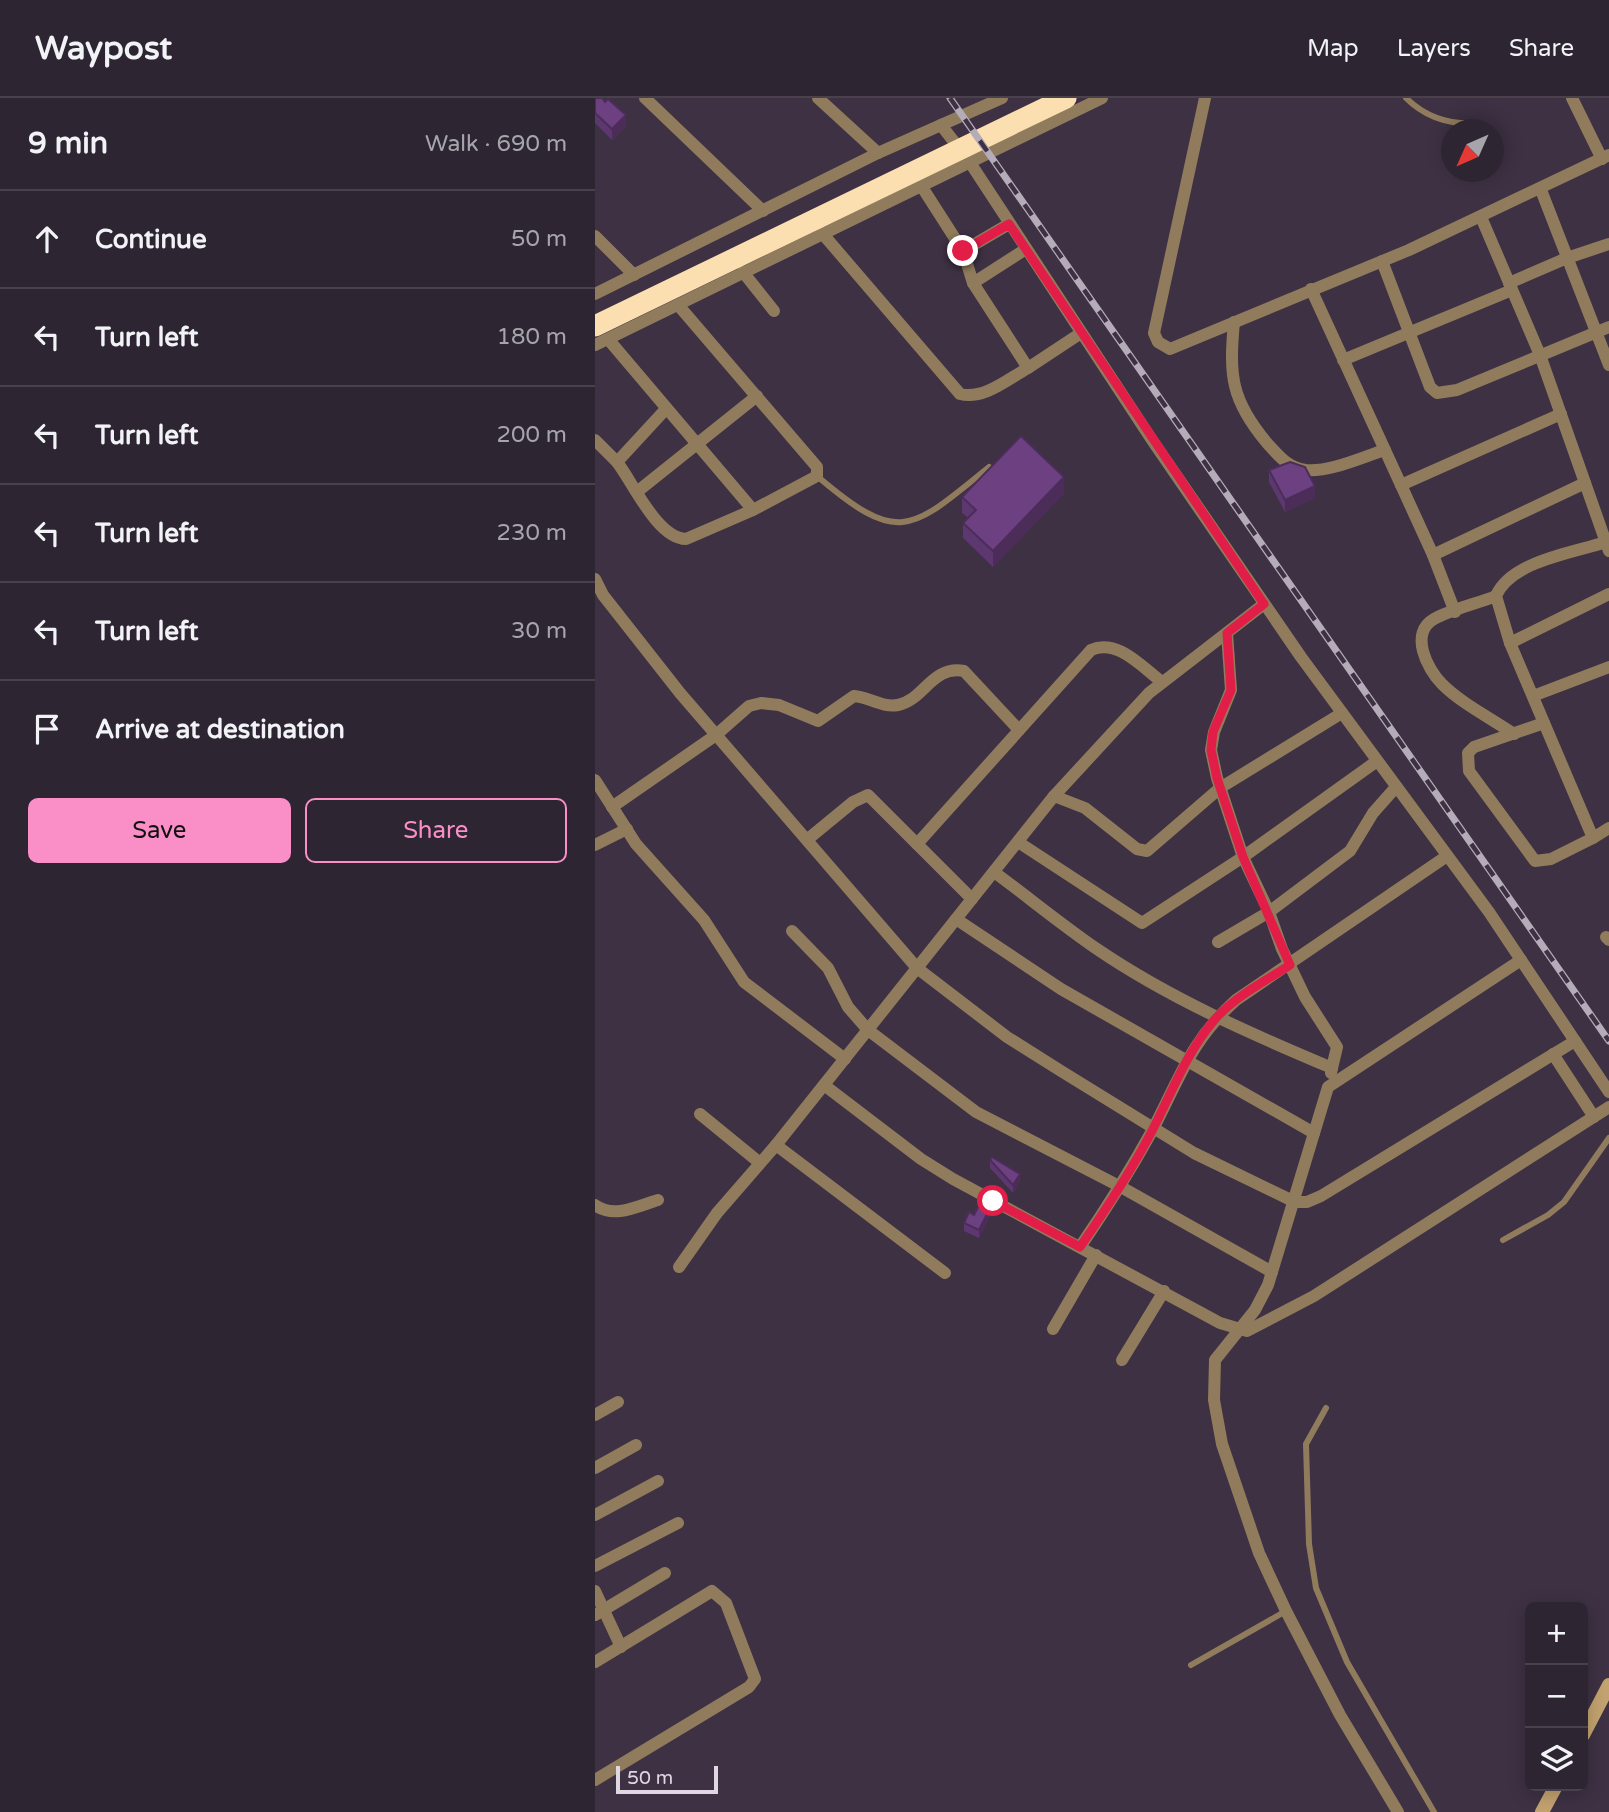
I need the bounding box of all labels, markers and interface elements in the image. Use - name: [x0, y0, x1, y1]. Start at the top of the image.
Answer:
- text: Waypost: [35, 29, 172, 68]
- text: Map: [1307, 34, 1359, 63]
- text: Layers: [1397, 34, 1471, 63]
- text: Share: [1509, 34, 1574, 63]
- north arrow: [1441, 119, 1504, 182]
- text: 9 min: [28, 125, 108, 162]
- text: Walk · 690 m: [425, 130, 567, 158]
- icon: ahead: [28, 220, 66, 258]
- text: Continue: [95, 224, 207, 255]
- text: 50 m: [511, 225, 567, 253]
- route end: [947, 235, 978, 266]
- icon: left: [28, 318, 66, 356]
- text: Turn left: [95, 322, 198, 353]
- text: 180 m: [497, 323, 567, 351]
- icon: left: [28, 416, 66, 454]
- text: Turn left: [95, 420, 198, 451]
- text: 200 m: [497, 421, 567, 449]
- icon: left: [28, 514, 66, 552]
- text: Turn left: [95, 518, 198, 549]
- text: 230 m: [497, 519, 567, 547]
- icon: left: [28, 612, 66, 650]
- text: Turn left: [95, 616, 198, 647]
- text: 30 m: [511, 617, 567, 645]
- icon: arrive: [28, 710, 66, 748]
- text: Arrive at destination: [95, 714, 345, 745]
- button: Save: [28, 798, 291, 863]
- button: Share: [305, 798, 567, 863]
- route start: [977, 1185, 1008, 1216]
- map controls: [1525, 1602, 1588, 1791]
- button: +: [1525, 1602, 1588, 1665]
- button: −: [1525, 1665, 1588, 1728]
- button: layers: [1525, 1728, 1588, 1791]
- scale bar: [616, 1763, 717, 1795]
- text: 50 m: [627, 1767, 673, 1789]

